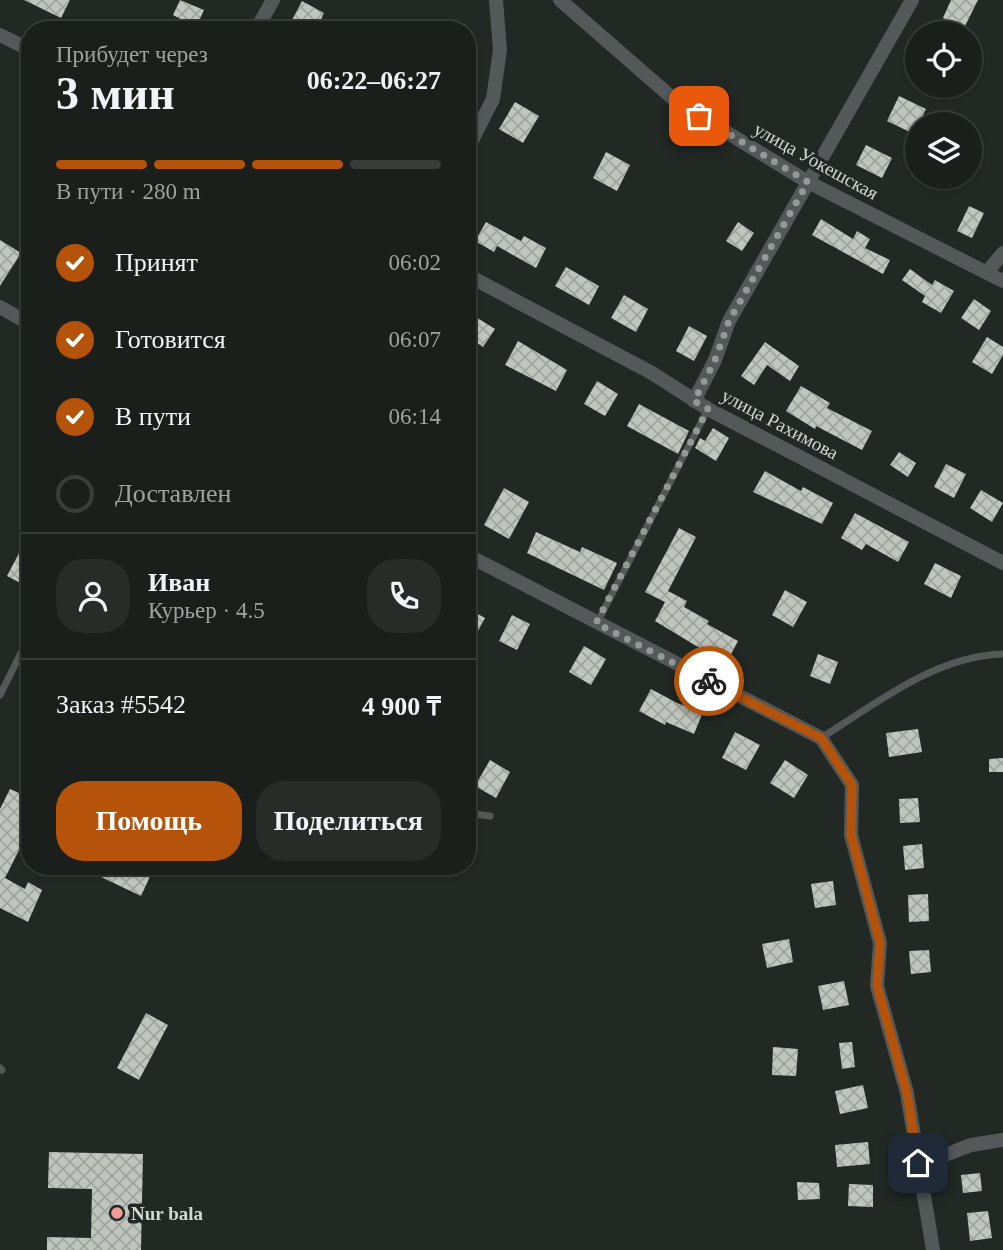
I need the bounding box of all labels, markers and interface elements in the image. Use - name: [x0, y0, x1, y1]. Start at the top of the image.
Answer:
- map controls: [905, 21, 982, 189]
- button: locate: [905, 21, 982, 98]
- text: Прибудет через: [56, 42, 208, 67]
- text: 06:22–06:27: [307, 66, 441, 95]
- text: 3 мин: [56, 68, 175, 119]
- pin: [669, 86, 729, 146]
- icon: bag: [680, 97, 718, 135]
- button: layers: [905, 112, 982, 189]
- street label: улица Уокешская: [750, 118, 882, 204]
- text: В пути · 280 m: [56, 179, 201, 204]
- icon: check: [56, 244, 94, 282]
- text: Принят: [115, 248, 198, 277]
- text: 06:02: [389, 250, 441, 275]
- icon: check: [56, 321, 94, 359]
- text: Готовится: [115, 325, 226, 354]
- text: 06:07: [389, 327, 441, 352]
- street label: улица Рахимова: [718, 384, 842, 464]
- icon: check: [56, 398, 94, 436]
- text: В пути: [115, 402, 191, 431]
- text: 06:14: [389, 404, 441, 429]
- text: Доставлен: [115, 479, 232, 508]
- button: person: [56, 559, 130, 633]
- button: phone: [367, 559, 441, 633]
- text: Иван: [148, 568, 210, 597]
- text: Курьер · 4.5: [148, 598, 265, 623]
- courier: [674, 646, 744, 716]
- icon: bike: [690, 662, 728, 700]
- text: Заказ #5542: [56, 690, 186, 719]
- text: 4 900 ₸: [362, 692, 441, 721]
- button: Помощь: [56, 781, 242, 861]
- button: Поделиться: [256, 781, 441, 861]
- pin: [888, 1133, 948, 1193]
- icon: home: [899, 1144, 937, 1182]
- place label: Nur bala: [131, 1203, 203, 1224]
- marker: Nur bala: [109, 1205, 125, 1221]

